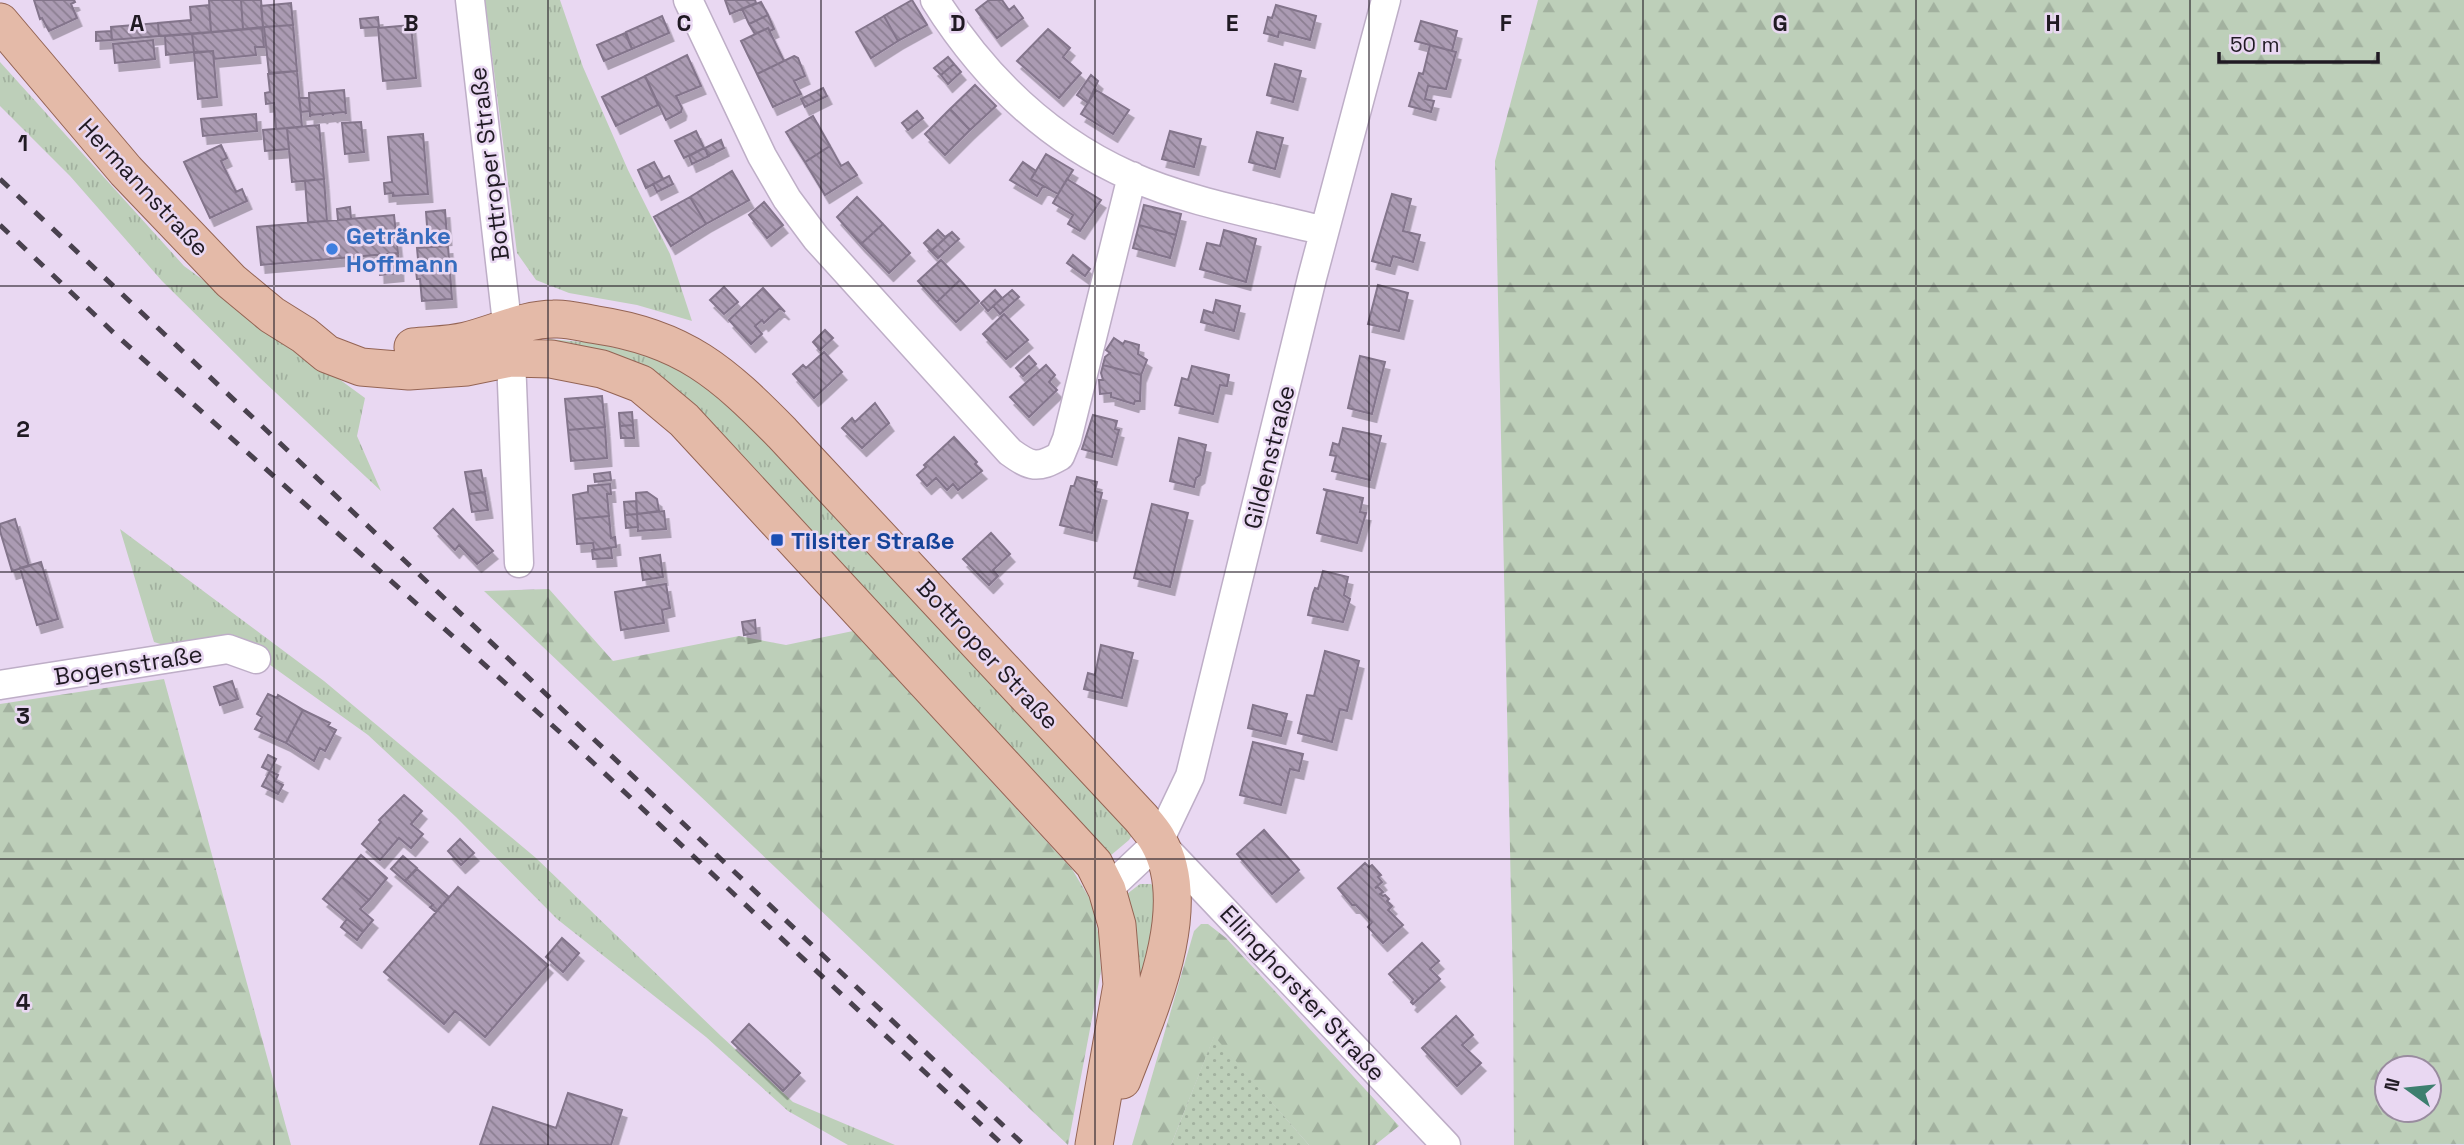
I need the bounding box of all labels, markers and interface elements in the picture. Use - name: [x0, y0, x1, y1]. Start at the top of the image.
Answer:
- text: A: [130, 8, 145, 38]
- text: B: [403, 8, 419, 38]
- text: C: [677, 8, 691, 38]
- text: D: [950, 8, 966, 38]
- text: E: [1226, 8, 1238, 38]
- text: F: [1500, 8, 1512, 38]
- text: G: [1772, 8, 1788, 38]
- text: H: [2045, 8, 2061, 38]
- scale bar: [2219, 21, 2378, 65]
- text: 50 m: [2230, 31, 2280, 58]
- street label: Bottroper Straße: [462, 65, 516, 263]
- street label: Hermannstraße: [72, 111, 216, 263]
- text: 1: [18, 128, 28, 158]
- place label: Getränke Hoffmann: [346, 220, 458, 279]
- marker: Getränke Hoffmann: [324, 241, 340, 257]
- street label: Gildenstraße: [1236, 382, 1302, 532]
- text: 2: [16, 414, 30, 444]
- place label: Tilsiter Straße: [791, 525, 955, 556]
- marker: Tilsiter Straße: [769, 532, 785, 548]
- street label: Bottroper Straße: [910, 572, 1066, 736]
- street label: Bogenstraße: [51, 638, 205, 692]
- text: 3: [16, 701, 30, 731]
- street label: Ellinghorster Straße: [1213, 899, 1393, 1087]
- text: 4: [16, 987, 31, 1017]
- north arrow: [2373, 1054, 2443, 1124]
- text: N: [2378, 1075, 2406, 1094]

